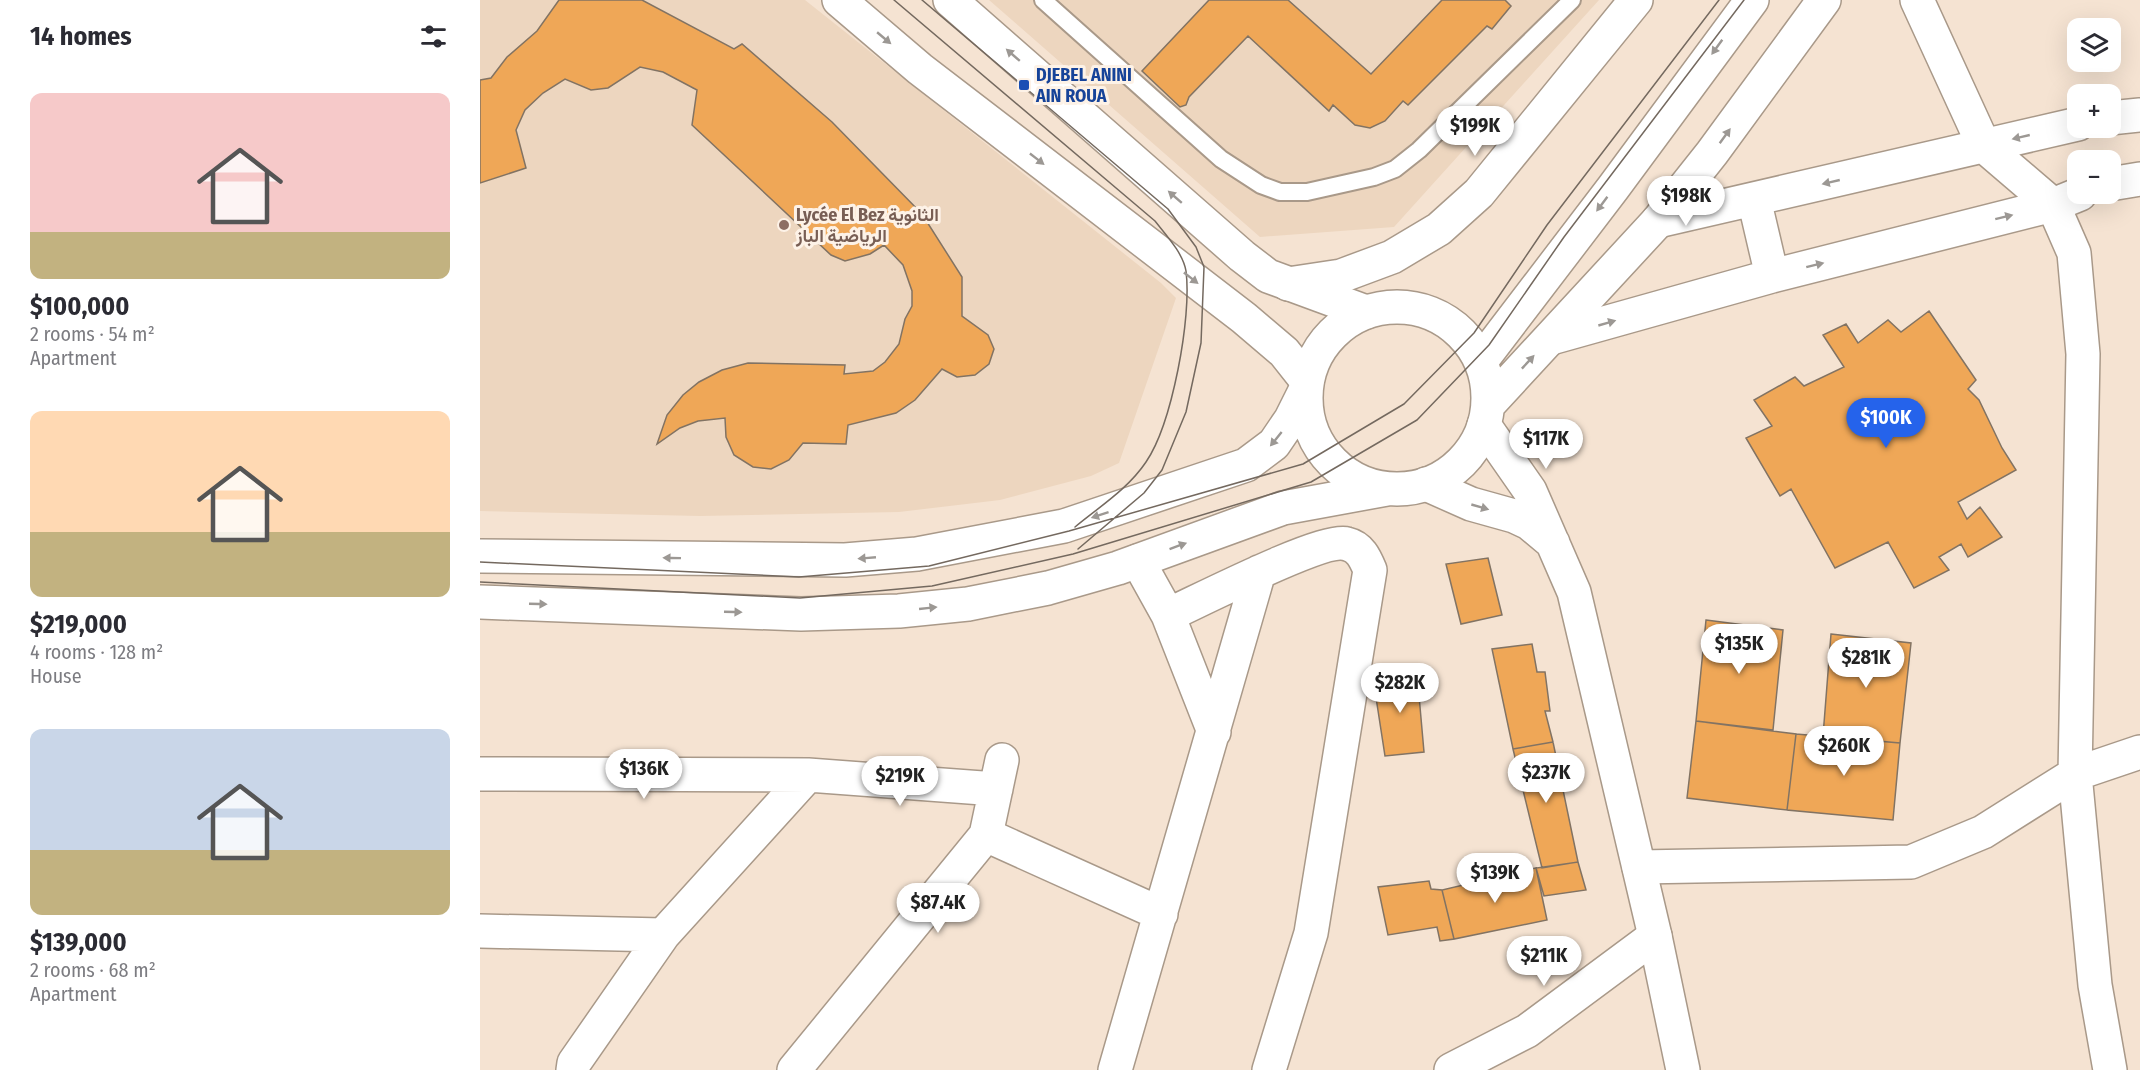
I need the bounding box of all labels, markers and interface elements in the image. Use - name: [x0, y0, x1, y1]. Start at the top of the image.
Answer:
- map controls: [2067, 18, 2121, 204]
- button: layers: [2067, 18, 2121, 72]
- icon: filters: [417, 20, 450, 53]
- text: 14 homes: [30, 21, 132, 52]
- one-way arrow: [876, 31, 891, 45]
- one-way arrow: [1712, 40, 1724, 55]
- one-way arrow: [1005, 48, 1020, 62]
- place label: DJEBEL ANINI AIN ROUA: [1035, 64, 1132, 107]
- marker: DJEBEL ANINI AIN ROUA: [1017, 78, 1031, 92]
- button: +: [2067, 84, 2121, 138]
- pin: $199K: [1433, 106, 1517, 157]
- text: $199K: [1450, 113, 1500, 137]
- one-way arrow: [1719, 128, 1731, 144]
- icon: home: [186, 132, 294, 240]
- one-way arrow: [2011, 133, 2030, 143]
- button: −: [2067, 150, 2121, 204]
- one-way arrow: [1029, 152, 1044, 164]
- pin: $198K: [1644, 176, 1728, 227]
- one-way arrow: [1821, 178, 1840, 187]
- text: $198K: [1661, 183, 1711, 207]
- one-way arrow: [1168, 191, 1183, 204]
- one-way arrow: [1595, 196, 1608, 212]
- place label: Lycée El Bez الثانوية الرياضية الباز: [795, 204, 939, 247]
- one-way arrow: [1995, 212, 2013, 222]
- marker: Lycée El Bez الثانوية الرياضية الباز: [777, 218, 791, 232]
- one-way arrow: [1806, 260, 1824, 270]
- one-way arrow: [1183, 271, 1199, 284]
- text: $100,000: [30, 291, 130, 322]
- one-way arrow: [1598, 317, 1616, 327]
- text: 2 rooms · 54 m²: [30, 322, 155, 346]
- text: Apartment: [30, 346, 117, 370]
- one-way arrow: [1521, 355, 1535, 369]
- pin: $100K: [1844, 398, 1928, 449]
- text: $100K: [1860, 405, 1912, 429]
- pin: $117K: [1504, 419, 1588, 470]
- text: $117K: [1523, 426, 1569, 450]
- one-way arrow: [1270, 431, 1283, 447]
- icon: home: [186, 450, 294, 558]
- one-way arrow: [1471, 502, 1489, 512]
- one-way arrow: [1091, 510, 1109, 520]
- one-way arrow: [1169, 541, 1187, 551]
- one-way arrow: [663, 553, 682, 563]
- one-way arrow: [858, 553, 877, 563]
- one-way arrow: [529, 600, 548, 609]
- one-way arrow: [919, 603, 938, 613]
- one-way arrow: [724, 607, 743, 616]
- text: $219,000: [30, 609, 127, 640]
- pin: $135K: [1697, 624, 1781, 675]
- text: $135K: [1715, 631, 1763, 655]
- pin: $281K: [1824, 638, 1908, 689]
- text: 4 rooms · 128 m²: [30, 640, 163, 664]
- text: $281K: [1841, 645, 1891, 669]
- pin: $282K: [1358, 663, 1442, 714]
- text: House: [30, 664, 82, 688]
- text: $282K: [1375, 670, 1425, 694]
- pin: $260K: [1802, 726, 1886, 777]
- text: $260K: [1818, 733, 1870, 757]
- pin: $136K: [602, 749, 686, 800]
- pin: $237K: [1504, 753, 1588, 804]
- text: $136K: [619, 756, 669, 780]
- pin: $219K: [858, 756, 942, 807]
- text: $237K: [1522, 760, 1570, 784]
- text: $219K: [875, 763, 925, 787]
- icon: home: [186, 768, 294, 876]
- pin: $139K: [1453, 853, 1537, 904]
- text: $139K: [1471, 860, 1519, 884]
- pin: $87.4K: [889, 883, 987, 934]
- text: $87.4K: [911, 890, 965, 914]
- text: $139,000: [30, 927, 127, 958]
- pin: $211K: [1502, 936, 1586, 987]
- text: $211K: [1521, 943, 1567, 967]
- text: 2 rooms · 68 m²: [30, 958, 156, 982]
- text: Apartment: [30, 982, 117, 1006]

